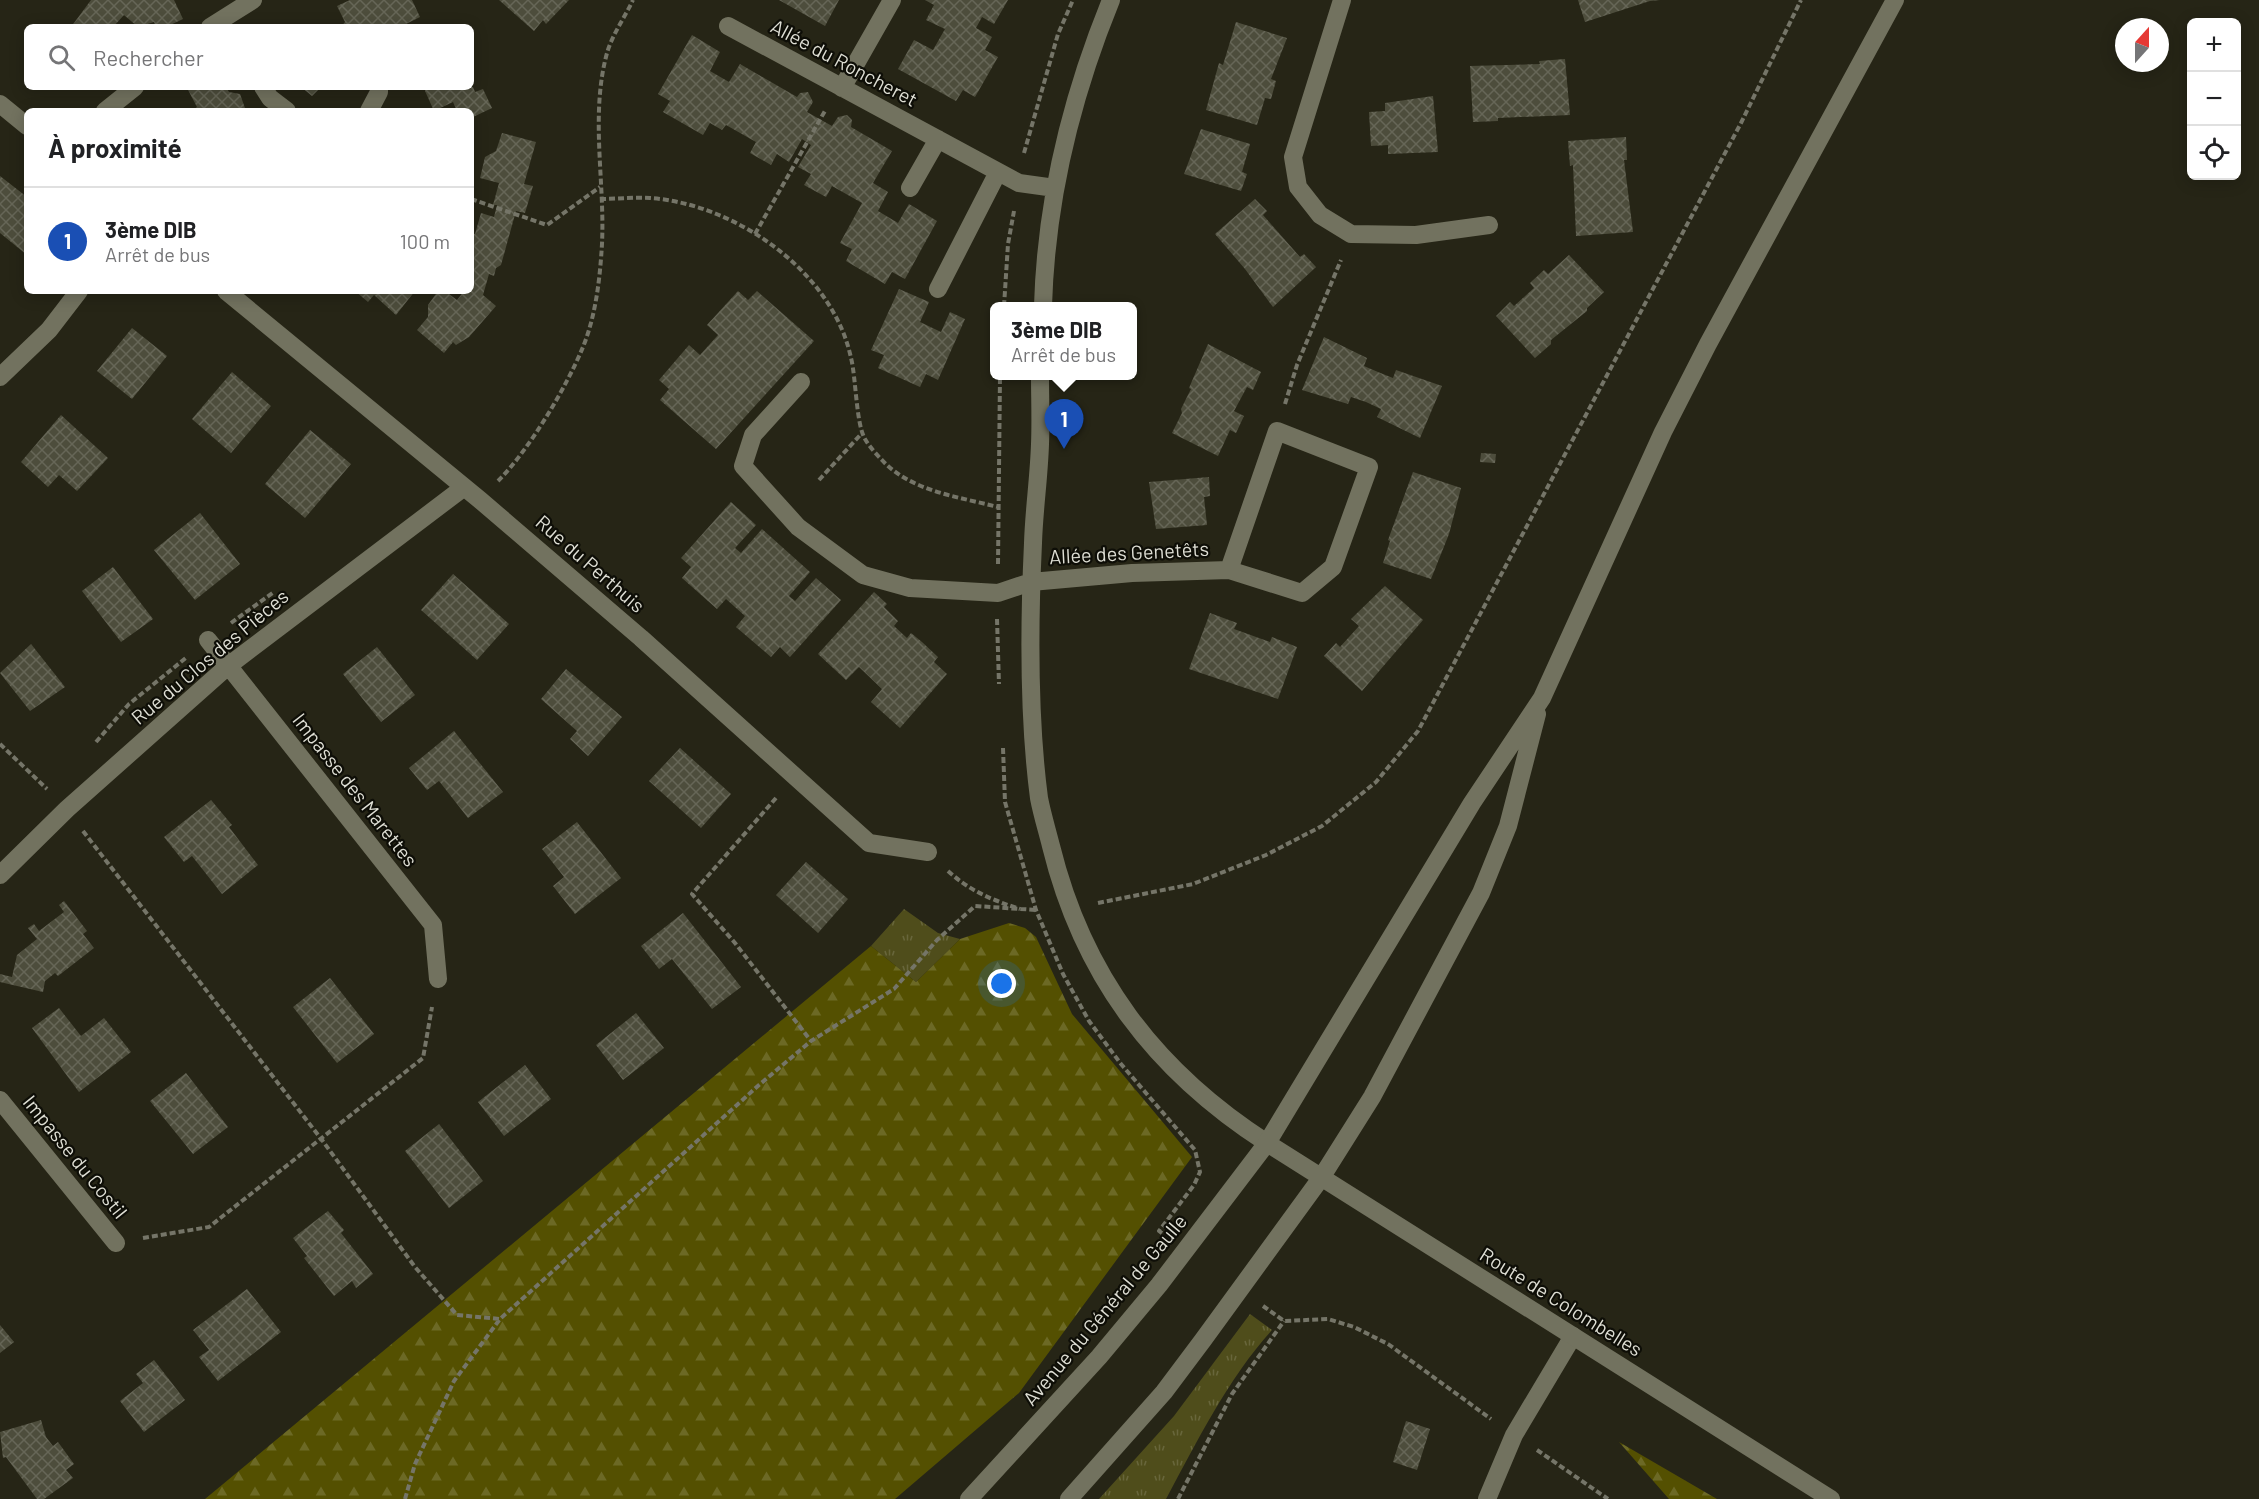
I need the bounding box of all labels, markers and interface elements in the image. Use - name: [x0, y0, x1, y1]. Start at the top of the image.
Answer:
- street label: Allée du Roncheret: [767, 13, 922, 111]
- north arrow: [2115, 18, 2169, 72]
- map controls: [2187, 18, 2241, 180]
- button: +: [2187, 18, 2241, 72]
- search box: [24, 24, 474, 90]
- icon: search: [45, 41, 78, 74]
- text: Rechercher: [93, 44, 204, 70]
- button: −: [2187, 72, 2241, 126]
- button: locate: [2187, 126, 2241, 180]
- text: À proximité: [48, 132, 182, 163]
- text: 3ème DIB: [105, 216, 197, 242]
- text: 1: [64, 229, 71, 253]
- text: 100 m: [400, 229, 450, 253]
- text: Arrêt de bus: [105, 242, 210, 266]
- popup: [990, 302, 1137, 380]
- text: 3ème DIB: [1011, 316, 1102, 342]
- text: Arrêt de bus: [1011, 342, 1116, 366]
- pin: 1: [1044, 400, 1084, 449]
- street label: Rue du Perthuis: [531, 509, 650, 617]
- street label: Allée des Genetêts: [1048, 536, 1210, 568]
- street label: Rue du Clos des Pièces: [126, 584, 293, 729]
- street label: Impasse des Marettes: [288, 708, 423, 871]
- your location: [987, 969, 1016, 998]
- street label: Impasse du Costil: [19, 1090, 133, 1223]
- street label: Avenue du Général de Gaulle: [1017, 1209, 1191, 1410]
- street label: Route de Colombelles: [1476, 1241, 1647, 1361]

